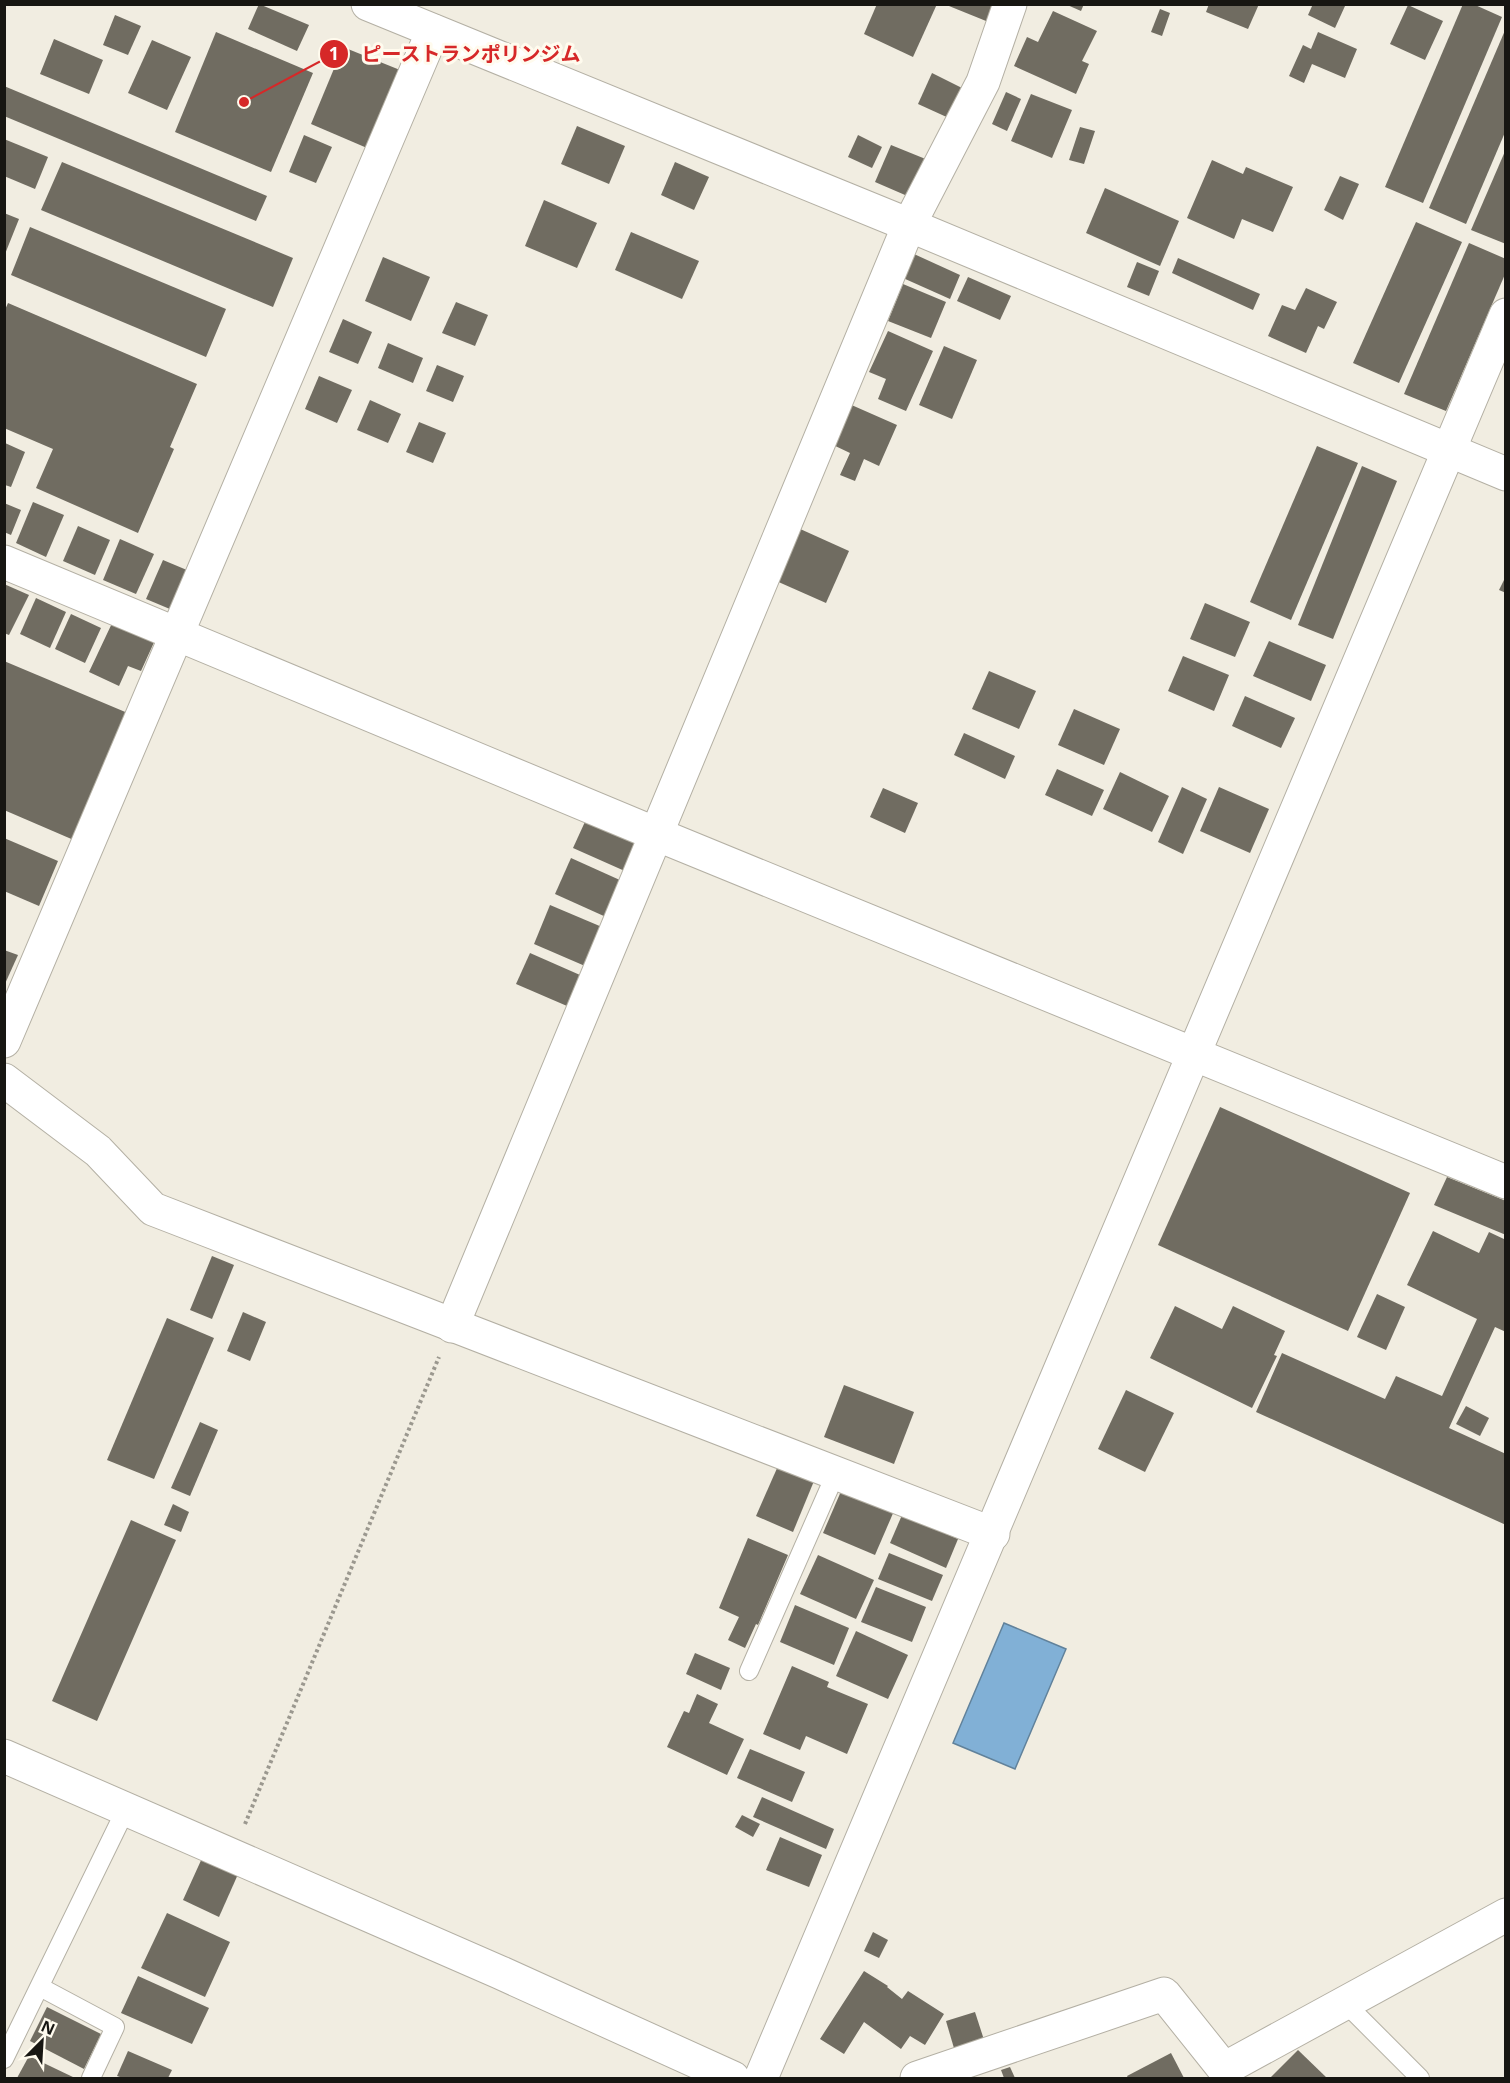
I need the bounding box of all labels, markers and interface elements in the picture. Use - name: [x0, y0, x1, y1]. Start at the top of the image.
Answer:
- callout: ピーストランポリンジム: [319, 35, 593, 73]
- text: ピーストランポリンジム: [362, 40, 581, 67]
- text: 1: [329, 41, 339, 65]
- north arrow: [12, 2011, 72, 2071]
- text: N: [38, 2015, 59, 2040]

